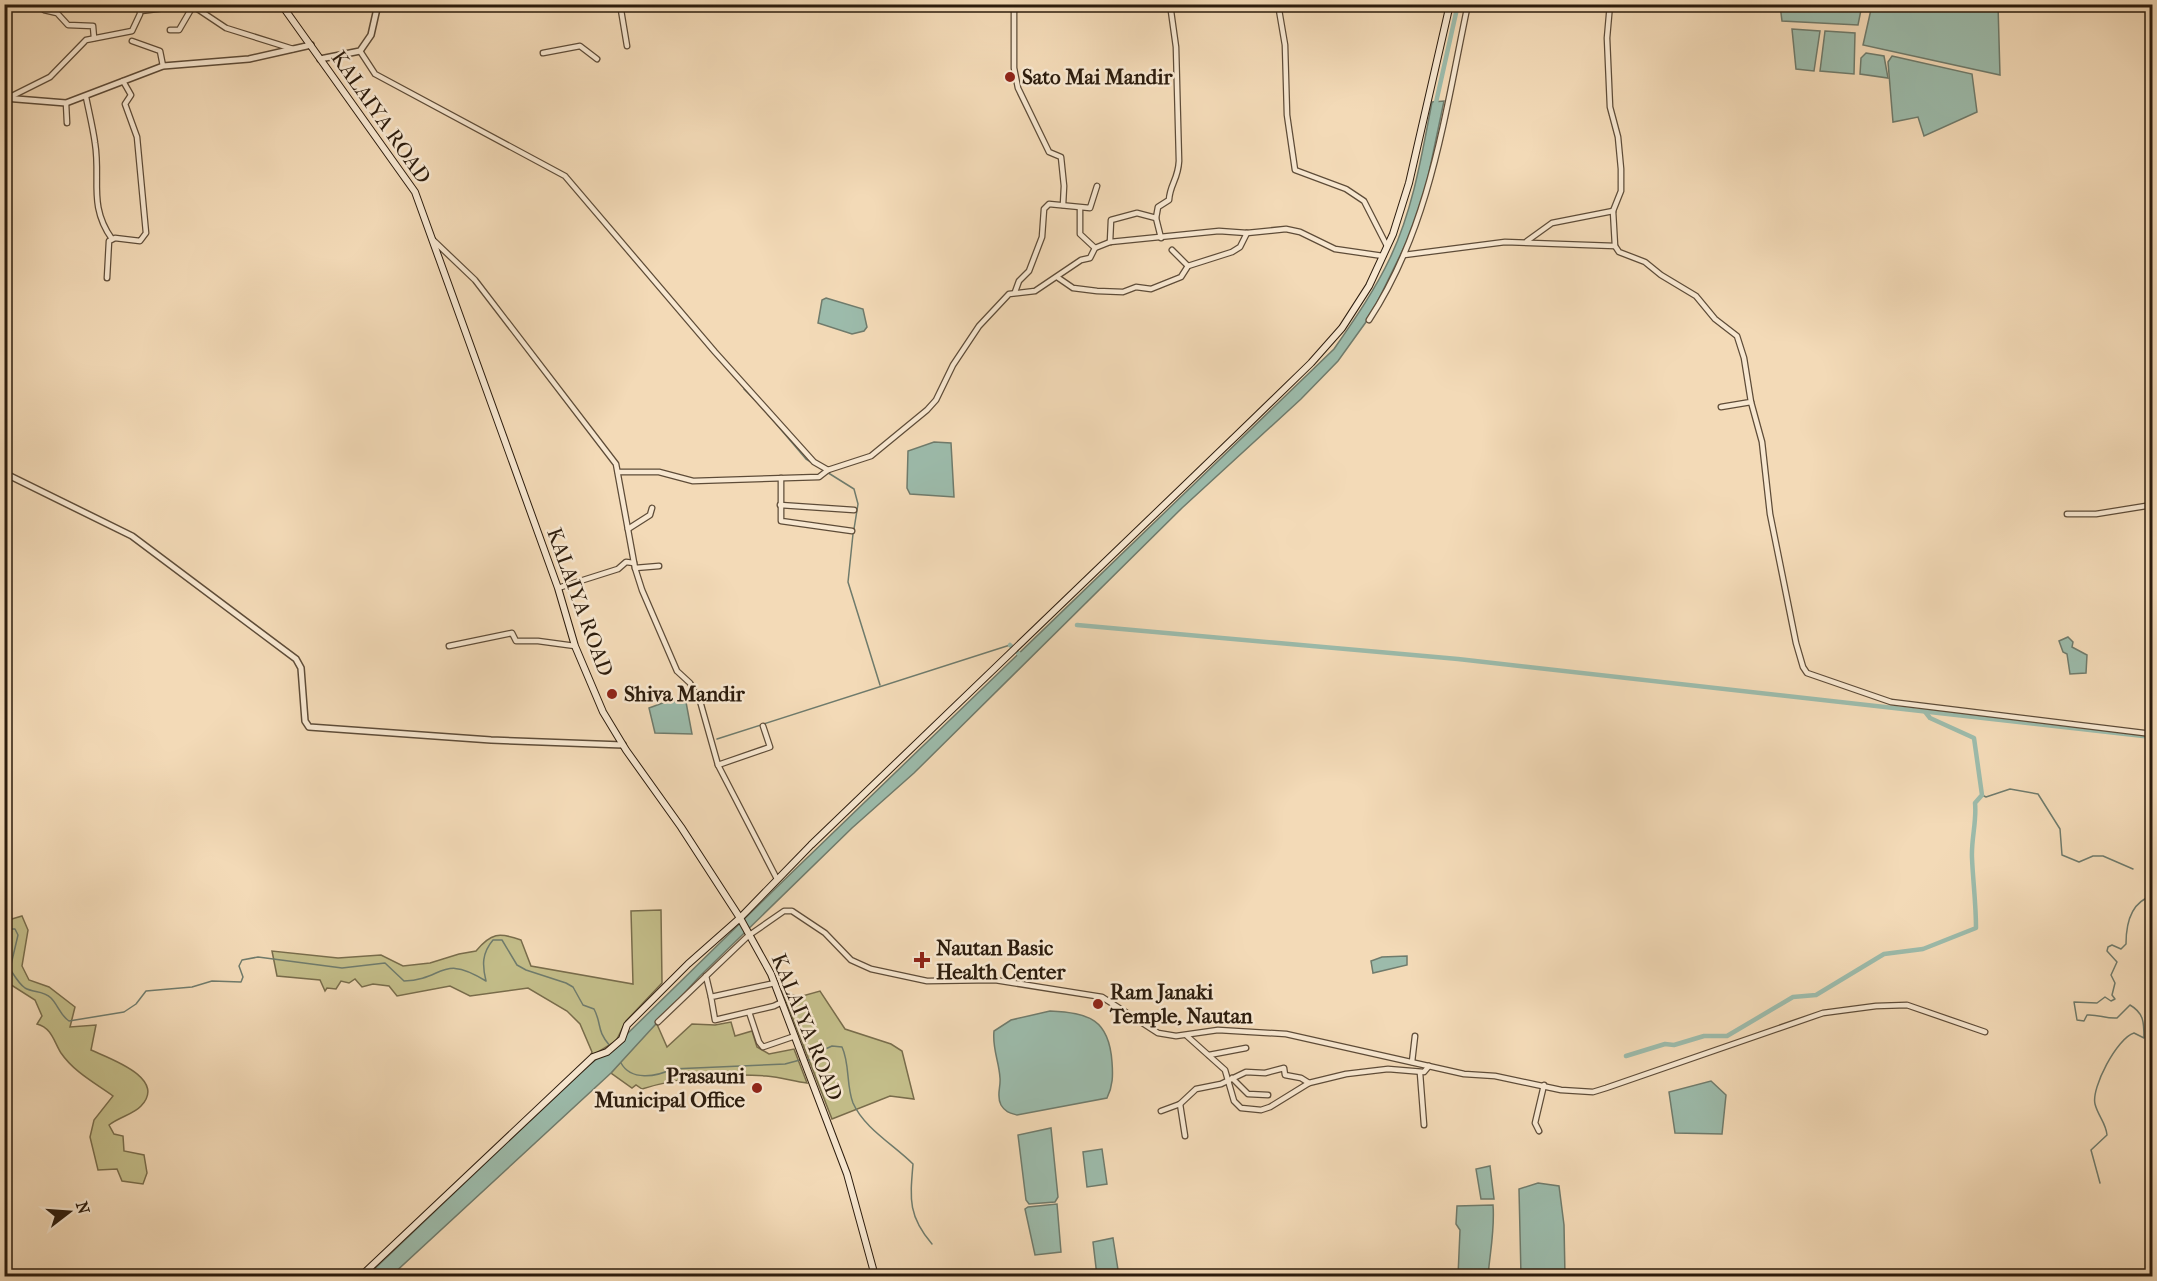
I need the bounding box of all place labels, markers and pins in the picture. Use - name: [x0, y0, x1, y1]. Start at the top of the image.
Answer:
- place label: Sato Mai Mandir: [1022, 65, 1174, 89]
- marker: Sato Mai Mandir: [1003, 70, 1017, 84]
- place label: Shiva Mandir: [624, 682, 746, 706]
- marker: Shiva Mandir: [605, 687, 619, 701]
- place label: Nautan Basic Health Center: [936, 936, 1066, 984]
- marker: Nautan Basic Health Center: [913, 951, 931, 969]
- place label: Ram Janaki Temple, Nautan: [1109, 980, 1253, 1028]
- marker: Ram Janaki Temple, Nautan: [1091, 997, 1105, 1011]
- place label: Prasauni Municipal Office: [593, 1064, 746, 1112]
- marker: Prasauni Municipal Office: [750, 1081, 764, 1095]

